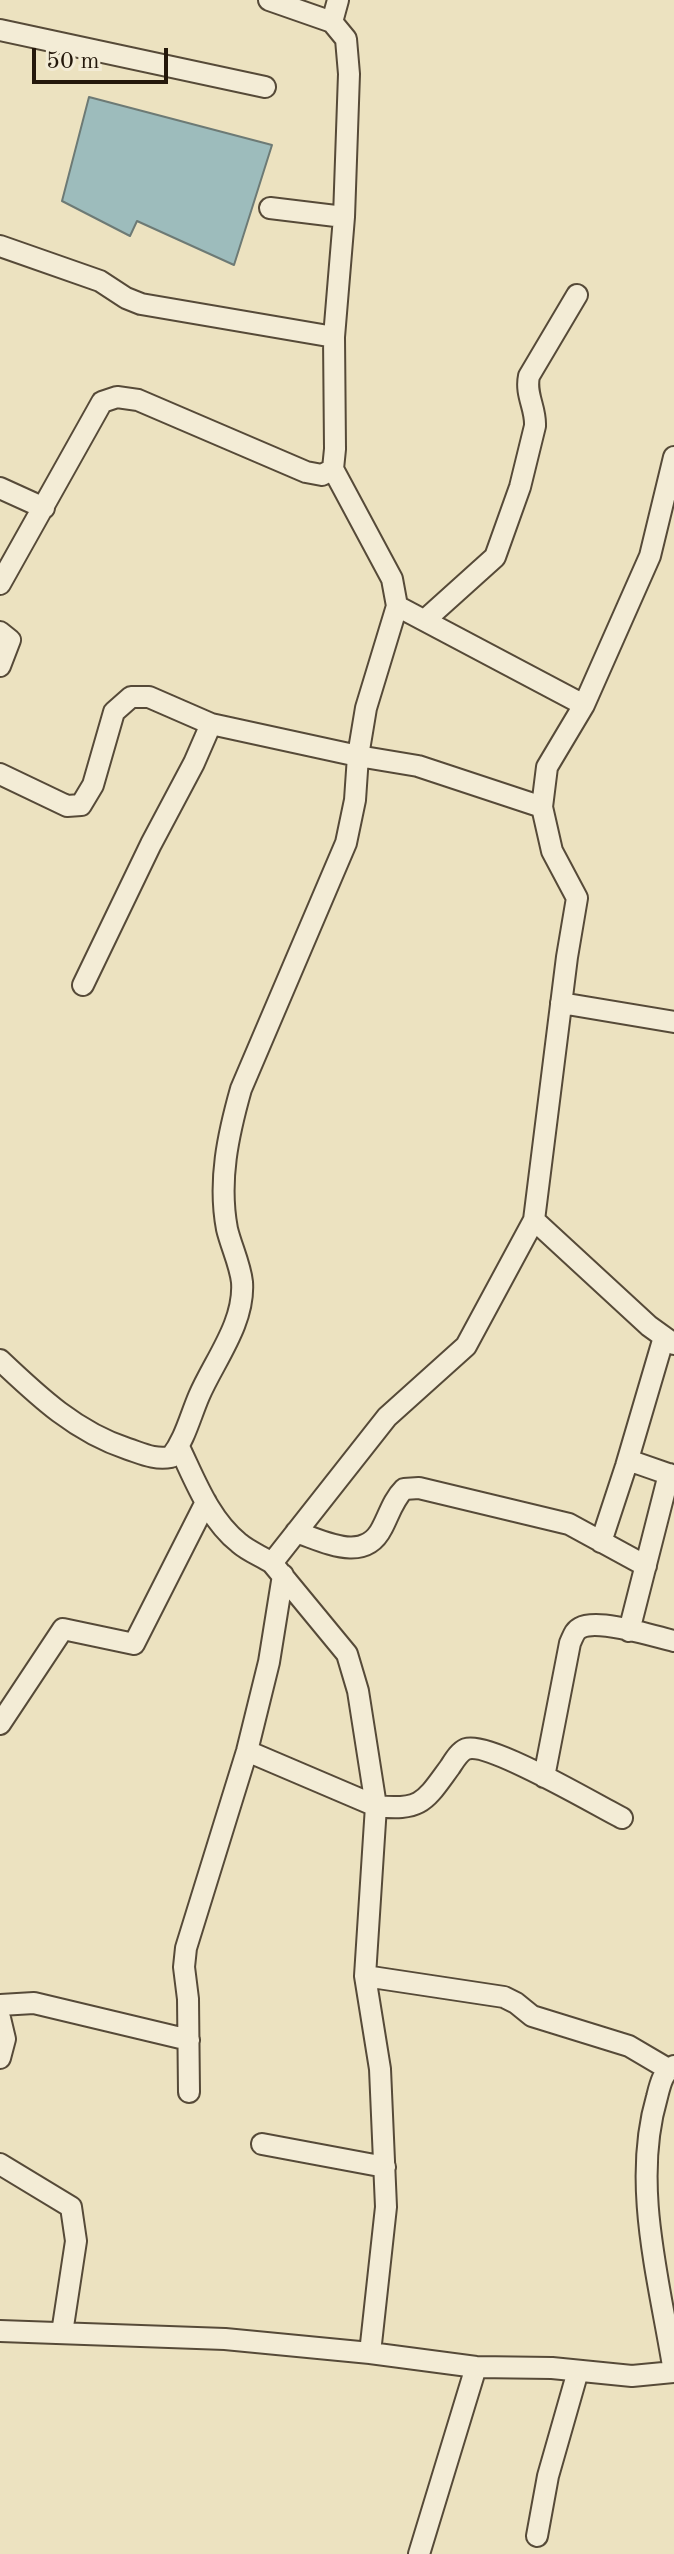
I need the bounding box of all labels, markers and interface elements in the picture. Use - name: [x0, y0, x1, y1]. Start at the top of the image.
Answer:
- scale bar: [36, 32, 172, 82]
- text: 50 m: [46, 50, 100, 74]

